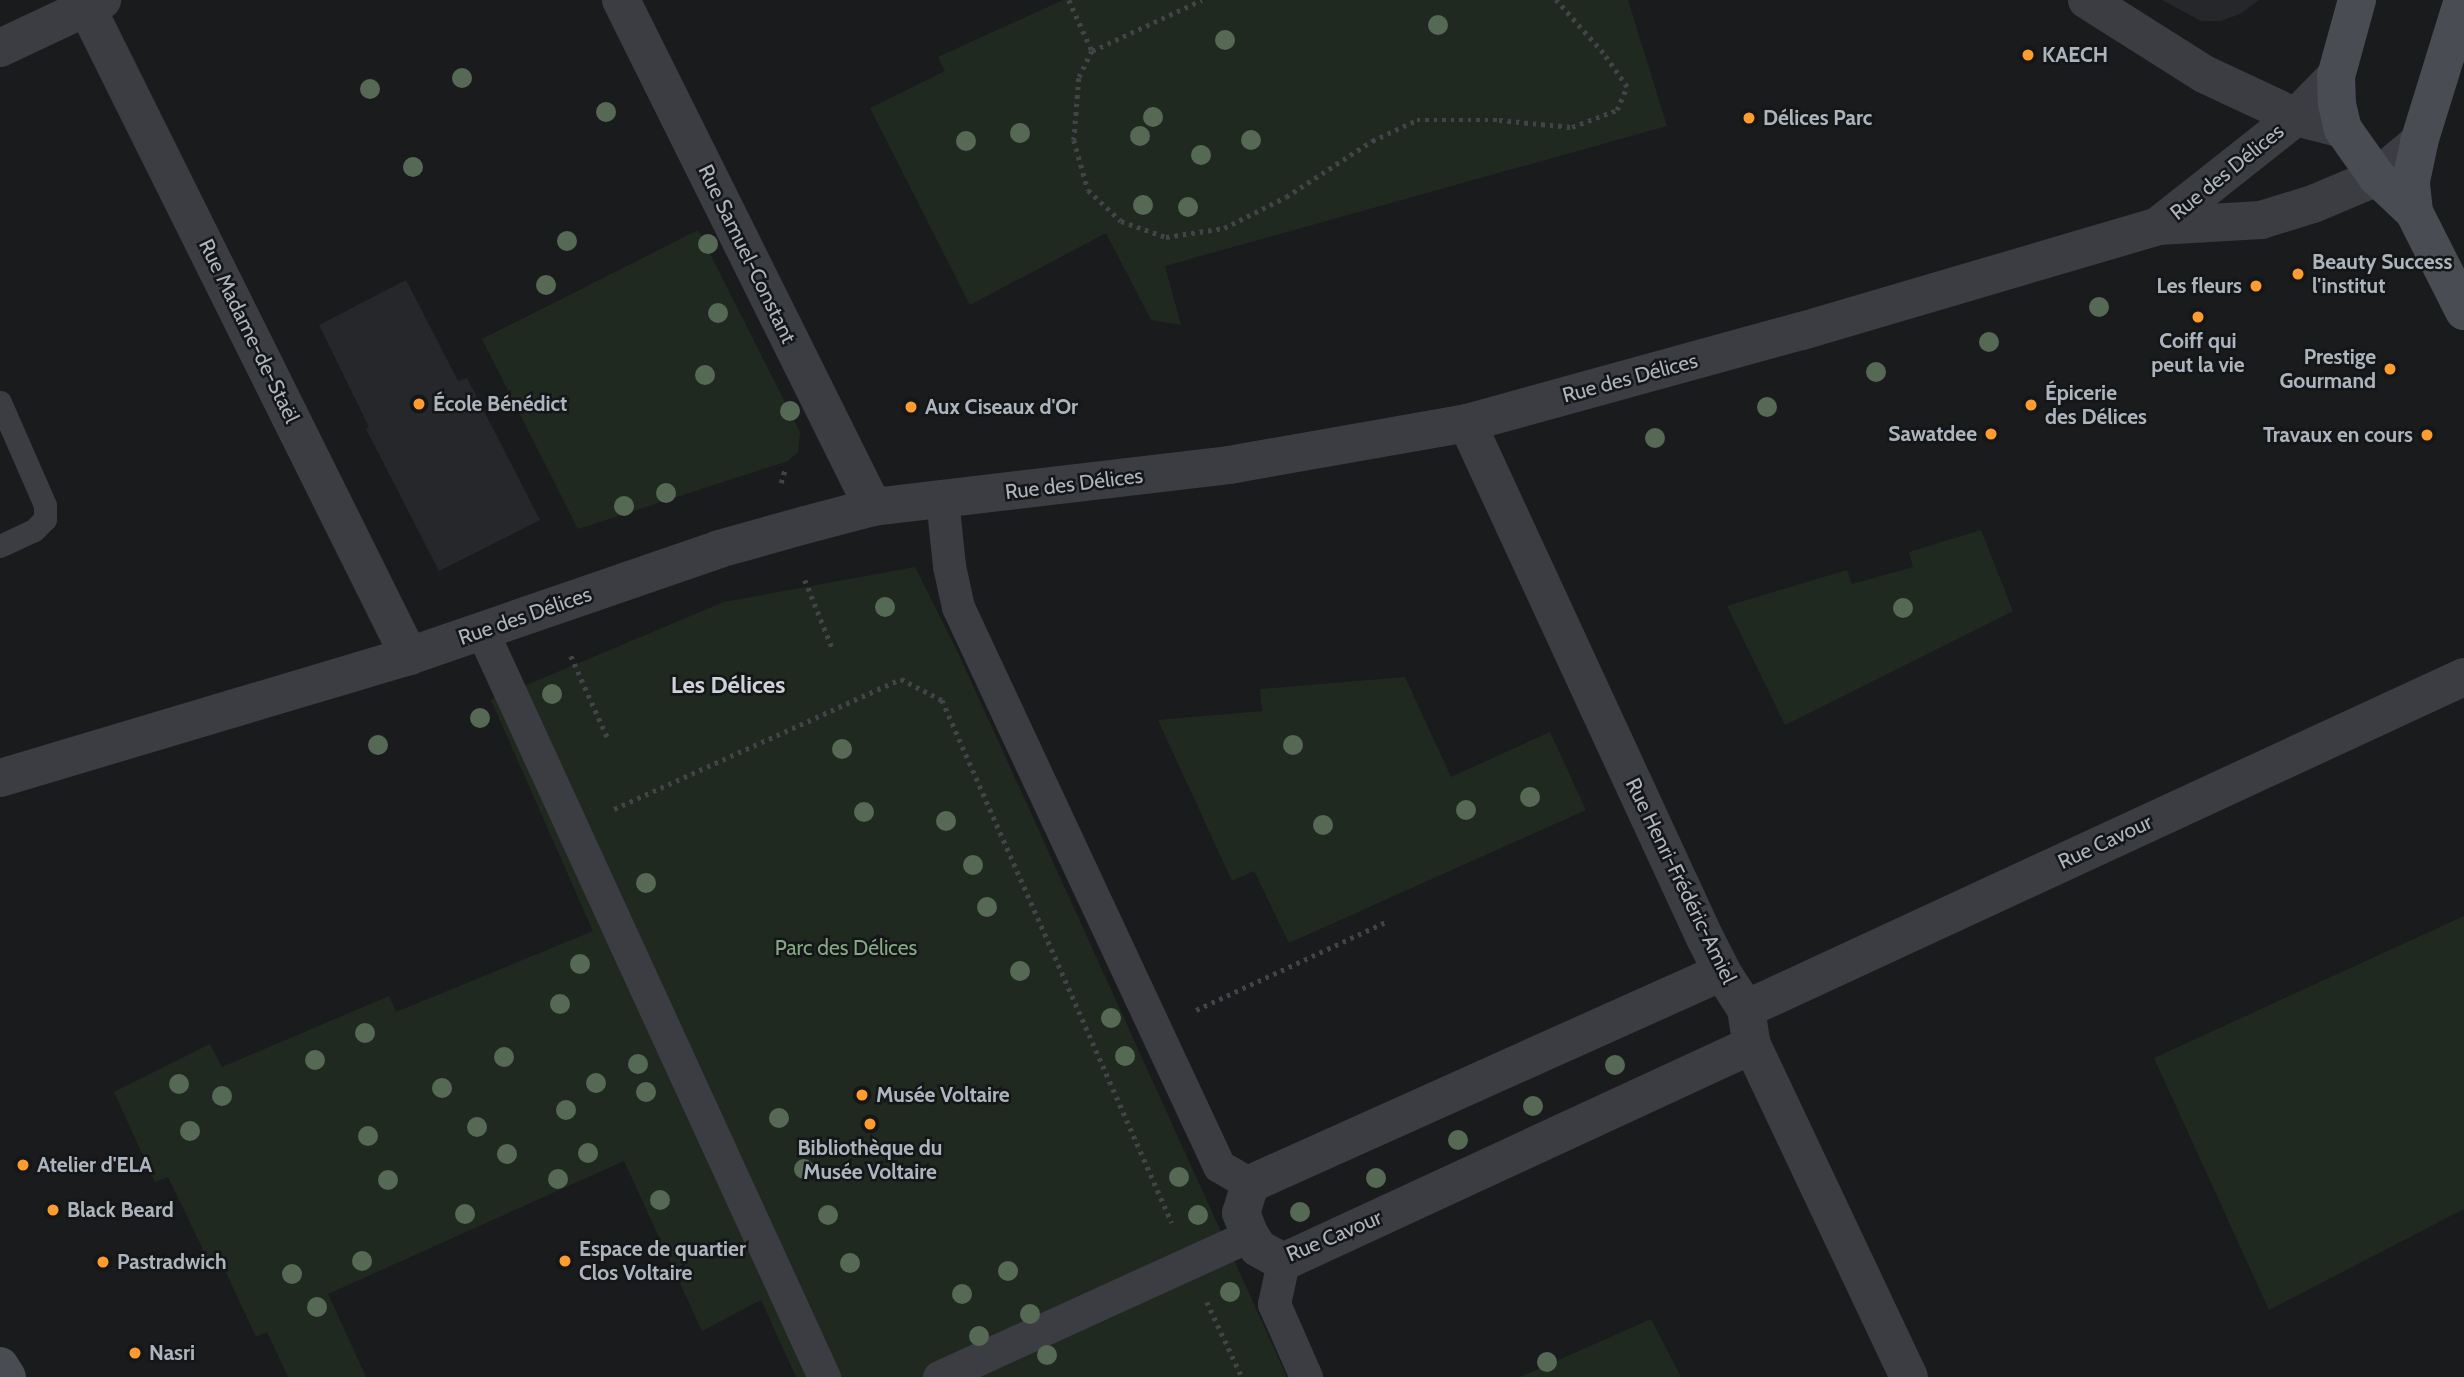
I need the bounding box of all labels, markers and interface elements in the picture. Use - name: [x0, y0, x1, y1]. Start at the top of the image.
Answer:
- place label: KAECH: [2042, 42, 2108, 68]
- marker: KAECH: [2020, 47, 2036, 63]
- place label: Délices Parc: [1763, 105, 1872, 131]
- marker: Délices Parc: [1741, 110, 1757, 126]
- street label: Rue des Délices: [2165, 119, 2289, 225]
- street label: Rue Samuel-Constant: [693, 161, 801, 347]
- street label: Rue Madame-de-Staël: [193, 235, 305, 427]
- place label: Beauty Success l'institut: [2312, 249, 2452, 299]
- marker: Beauty Success l'institut: [2290, 266, 2306, 282]
- place label: Les fleurs: [2156, 273, 2242, 299]
- marker: Les fleurs: [2248, 278, 2264, 294]
- marker: Coiff qui peut la vie: [2190, 309, 2206, 325]
- place label: Coiff qui peut la vie: [2151, 328, 2245, 378]
- place label: Prestige Gourmand: [2279, 344, 2376, 394]
- street label: Rue des Délices: [1560, 348, 1700, 408]
- marker: Prestige Gourmand: [2382, 361, 2398, 377]
- place label: Épicerie des Délices: [2045, 380, 2147, 430]
- place label: École Bénédict: [433, 391, 567, 417]
- place label: Aux Ciseaux d'Or: [925, 394, 1078, 420]
- marker: École Bénédict: [411, 396, 427, 412]
- marker: Épicerie des Délices: [2023, 397, 2039, 413]
- marker: Aux Ciseaux d'Or: [903, 399, 919, 415]
- place label: Sawatdee: [1888, 421, 1977, 447]
- place label: Travaux en cours: [2263, 422, 2413, 448]
- marker: Sawatdee: [1983, 426, 1999, 442]
- marker: Travaux en cours: [2419, 427, 2435, 443]
- street label: Rue des Délices: [1004, 463, 1144, 505]
- street label: Rue des Délices: [455, 581, 595, 651]
- district label: Les Délices: [671, 671, 785, 699]
- street label: Rue Henri-Frédéric-Amiel: [1620, 774, 1742, 988]
- street label: Rue Cavour: [2054, 809, 2156, 875]
- park label: Parc des Délices: [775, 935, 917, 961]
- place label: Musée Voltaire: [876, 1082, 1010, 1108]
- marker: Musée Voltaire: [854, 1087, 870, 1103]
- marker: Bibliothèque du Musée Voltaire: [862, 1116, 878, 1132]
- place label: Bibliothèque du Musée Voltaire: [798, 1135, 942, 1185]
- place label: Atelier d'ELA: [37, 1152, 152, 1178]
- marker: Atelier d'ELA: [15, 1157, 31, 1173]
- place label: Black Beard: [67, 1197, 174, 1223]
- marker: Black Beard: [45, 1202, 61, 1218]
- street label: Rue Cavour: [1283, 1205, 1385, 1267]
- place label: Espace de quartier Clos Voltaire: [579, 1236, 746, 1286]
- place label: Pastradwich: [117, 1249, 226, 1275]
- marker: Espace de quartier Clos Voltaire: [557, 1253, 573, 1269]
- marker: Pastradwich: [95, 1254, 111, 1270]
- place label: Nasri: [149, 1340, 195, 1366]
- marker: Nasri: [127, 1345, 143, 1361]

